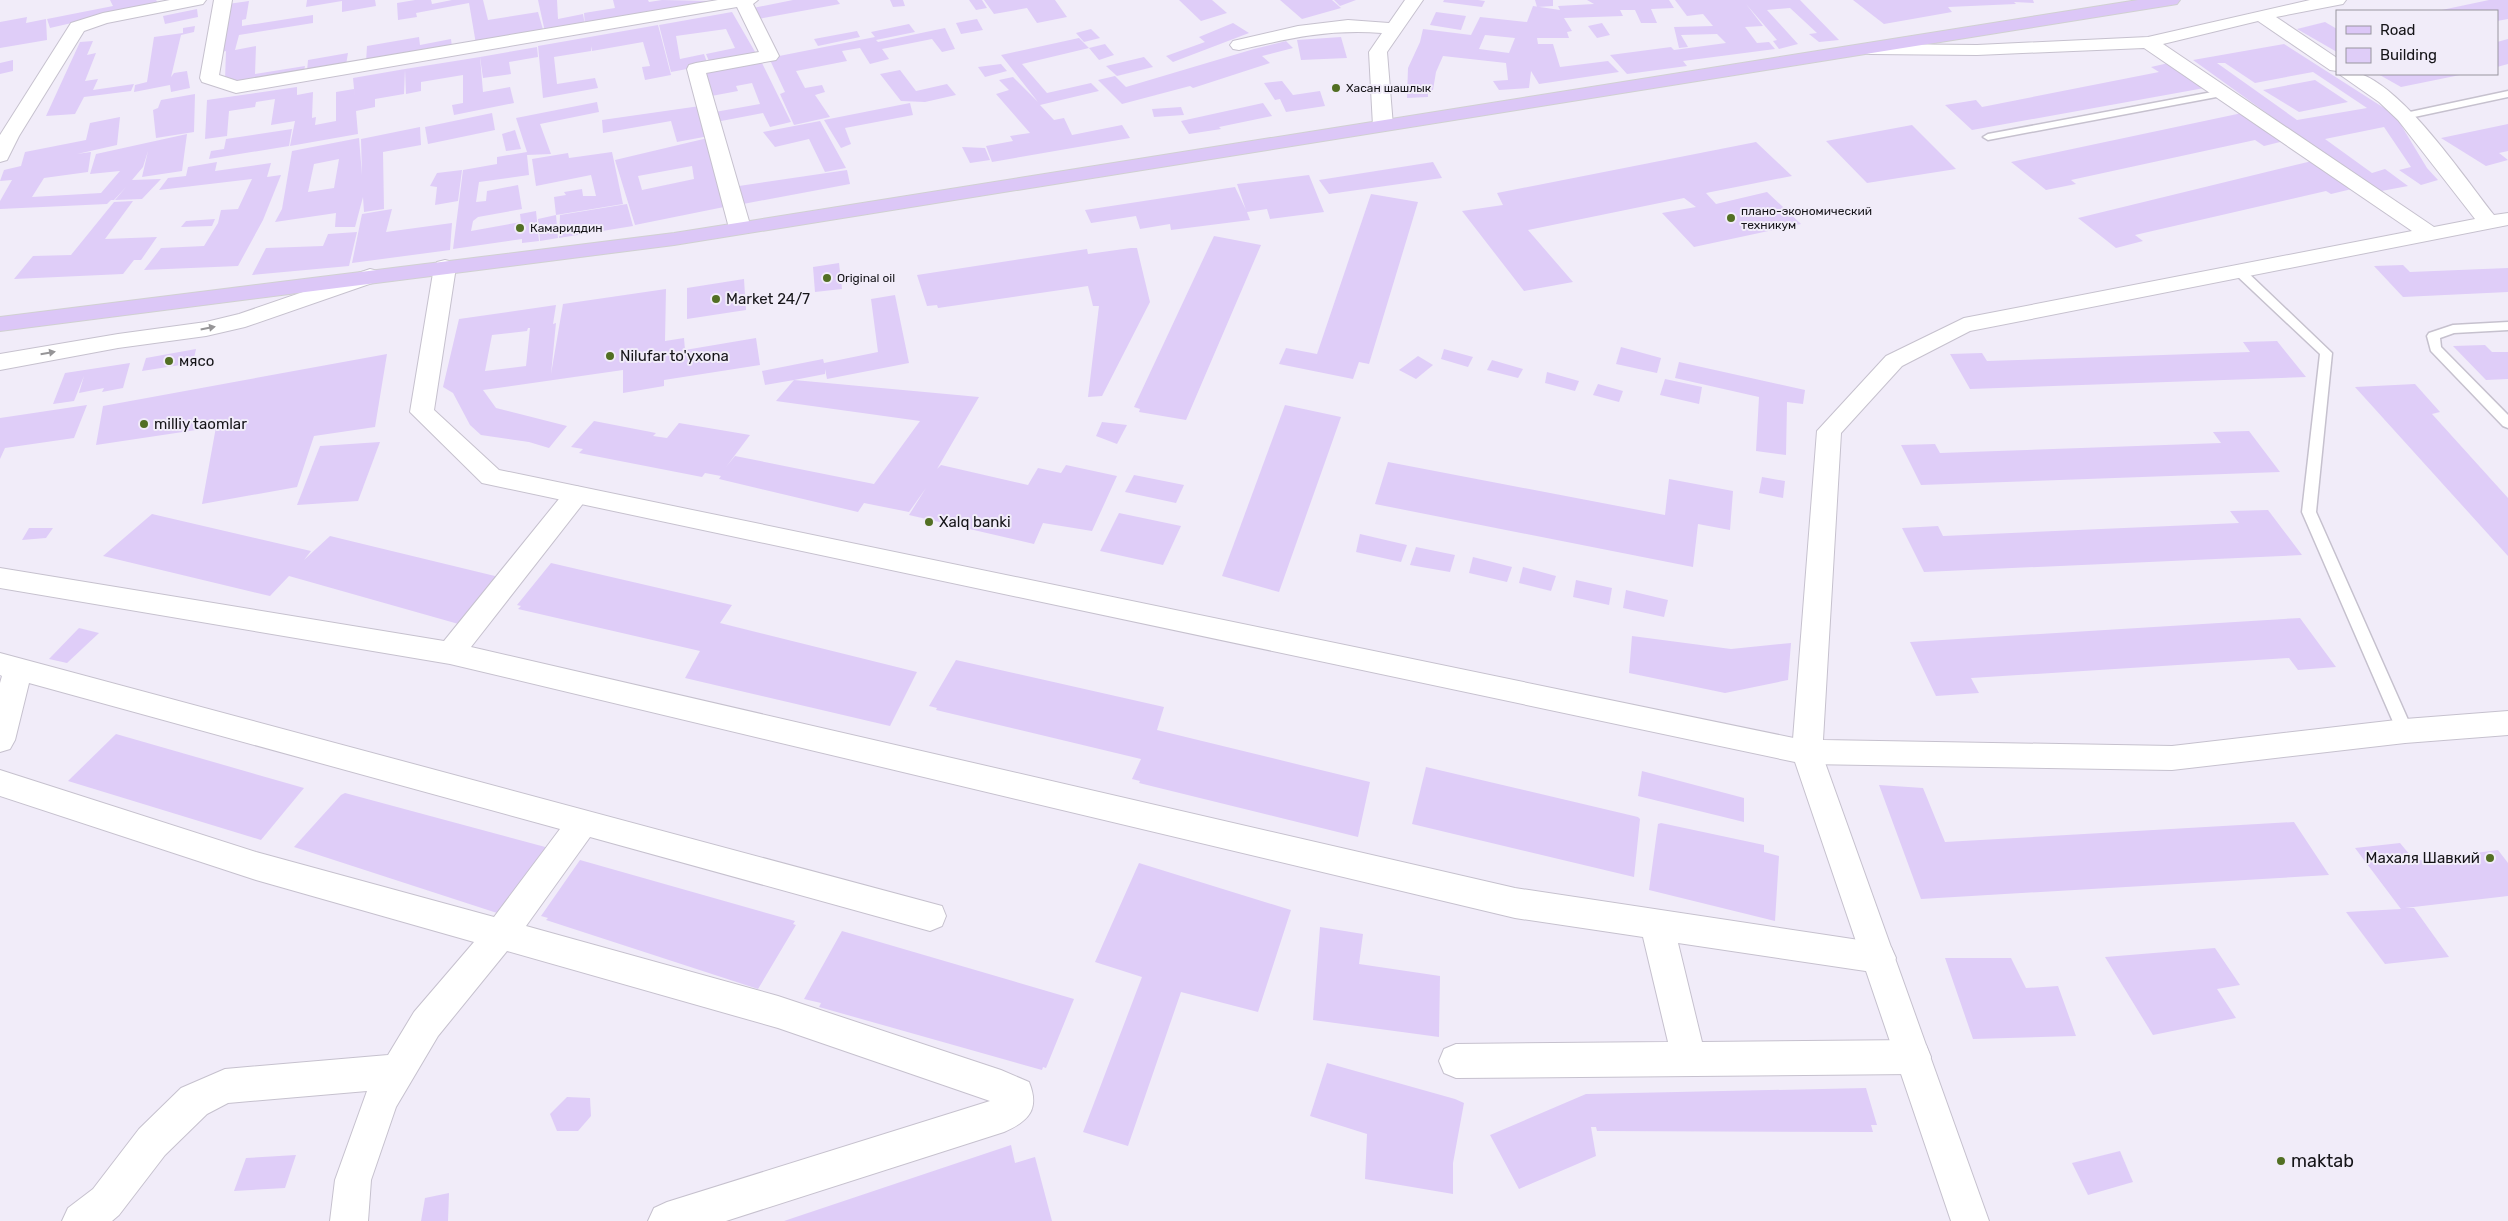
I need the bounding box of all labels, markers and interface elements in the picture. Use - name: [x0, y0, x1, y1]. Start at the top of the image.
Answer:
- legend: [2336, 10, 2498, 75]
- text: Road: [2380, 21, 2416, 39]
- text: Building: [2380, 46, 2437, 64]
- place label: Хасан шашлык: [1346, 81, 1432, 95]
- marker: Хасан шашлык: [1330, 82, 1342, 94]
- place label: плано-экономический техникум: [1741, 204, 1872, 232]
- marker: плано-экономический техникум: [1725, 212, 1737, 224]
- place label: Камариддин: [530, 221, 603, 235]
- marker: Камариддин: [514, 222, 526, 234]
- place label: Original oil: [837, 271, 895, 285]
- marker: Original oil: [821, 272, 833, 284]
- place label: Market 24/7: [726, 290, 810, 308]
- marker: Market 24/7: [710, 293, 722, 305]
- one-way arrow: [201, 324, 217, 332]
- place label: Nilufar to'yxona: [620, 347, 729, 365]
- one-way arrow: [40, 349, 56, 357]
- marker: Nilufar to'yxona: [604, 350, 616, 362]
- place label: мясо: [179, 352, 214, 370]
- marker: мясо: [163, 355, 175, 367]
- place label: milliy taomlar: [154, 415, 247, 433]
- marker: milliy taomlar: [138, 418, 150, 430]
- place label: Xalq banki: [939, 513, 1011, 531]
- marker: Xalq banki: [923, 516, 935, 528]
- place label: Махаля Шавкий: [2366, 849, 2480, 867]
- marker: Махаля Шавкий: [2484, 852, 2496, 864]
- place label: maktab: [2291, 1150, 2354, 1172]
- marker: maktab: [2275, 1155, 2287, 1167]

